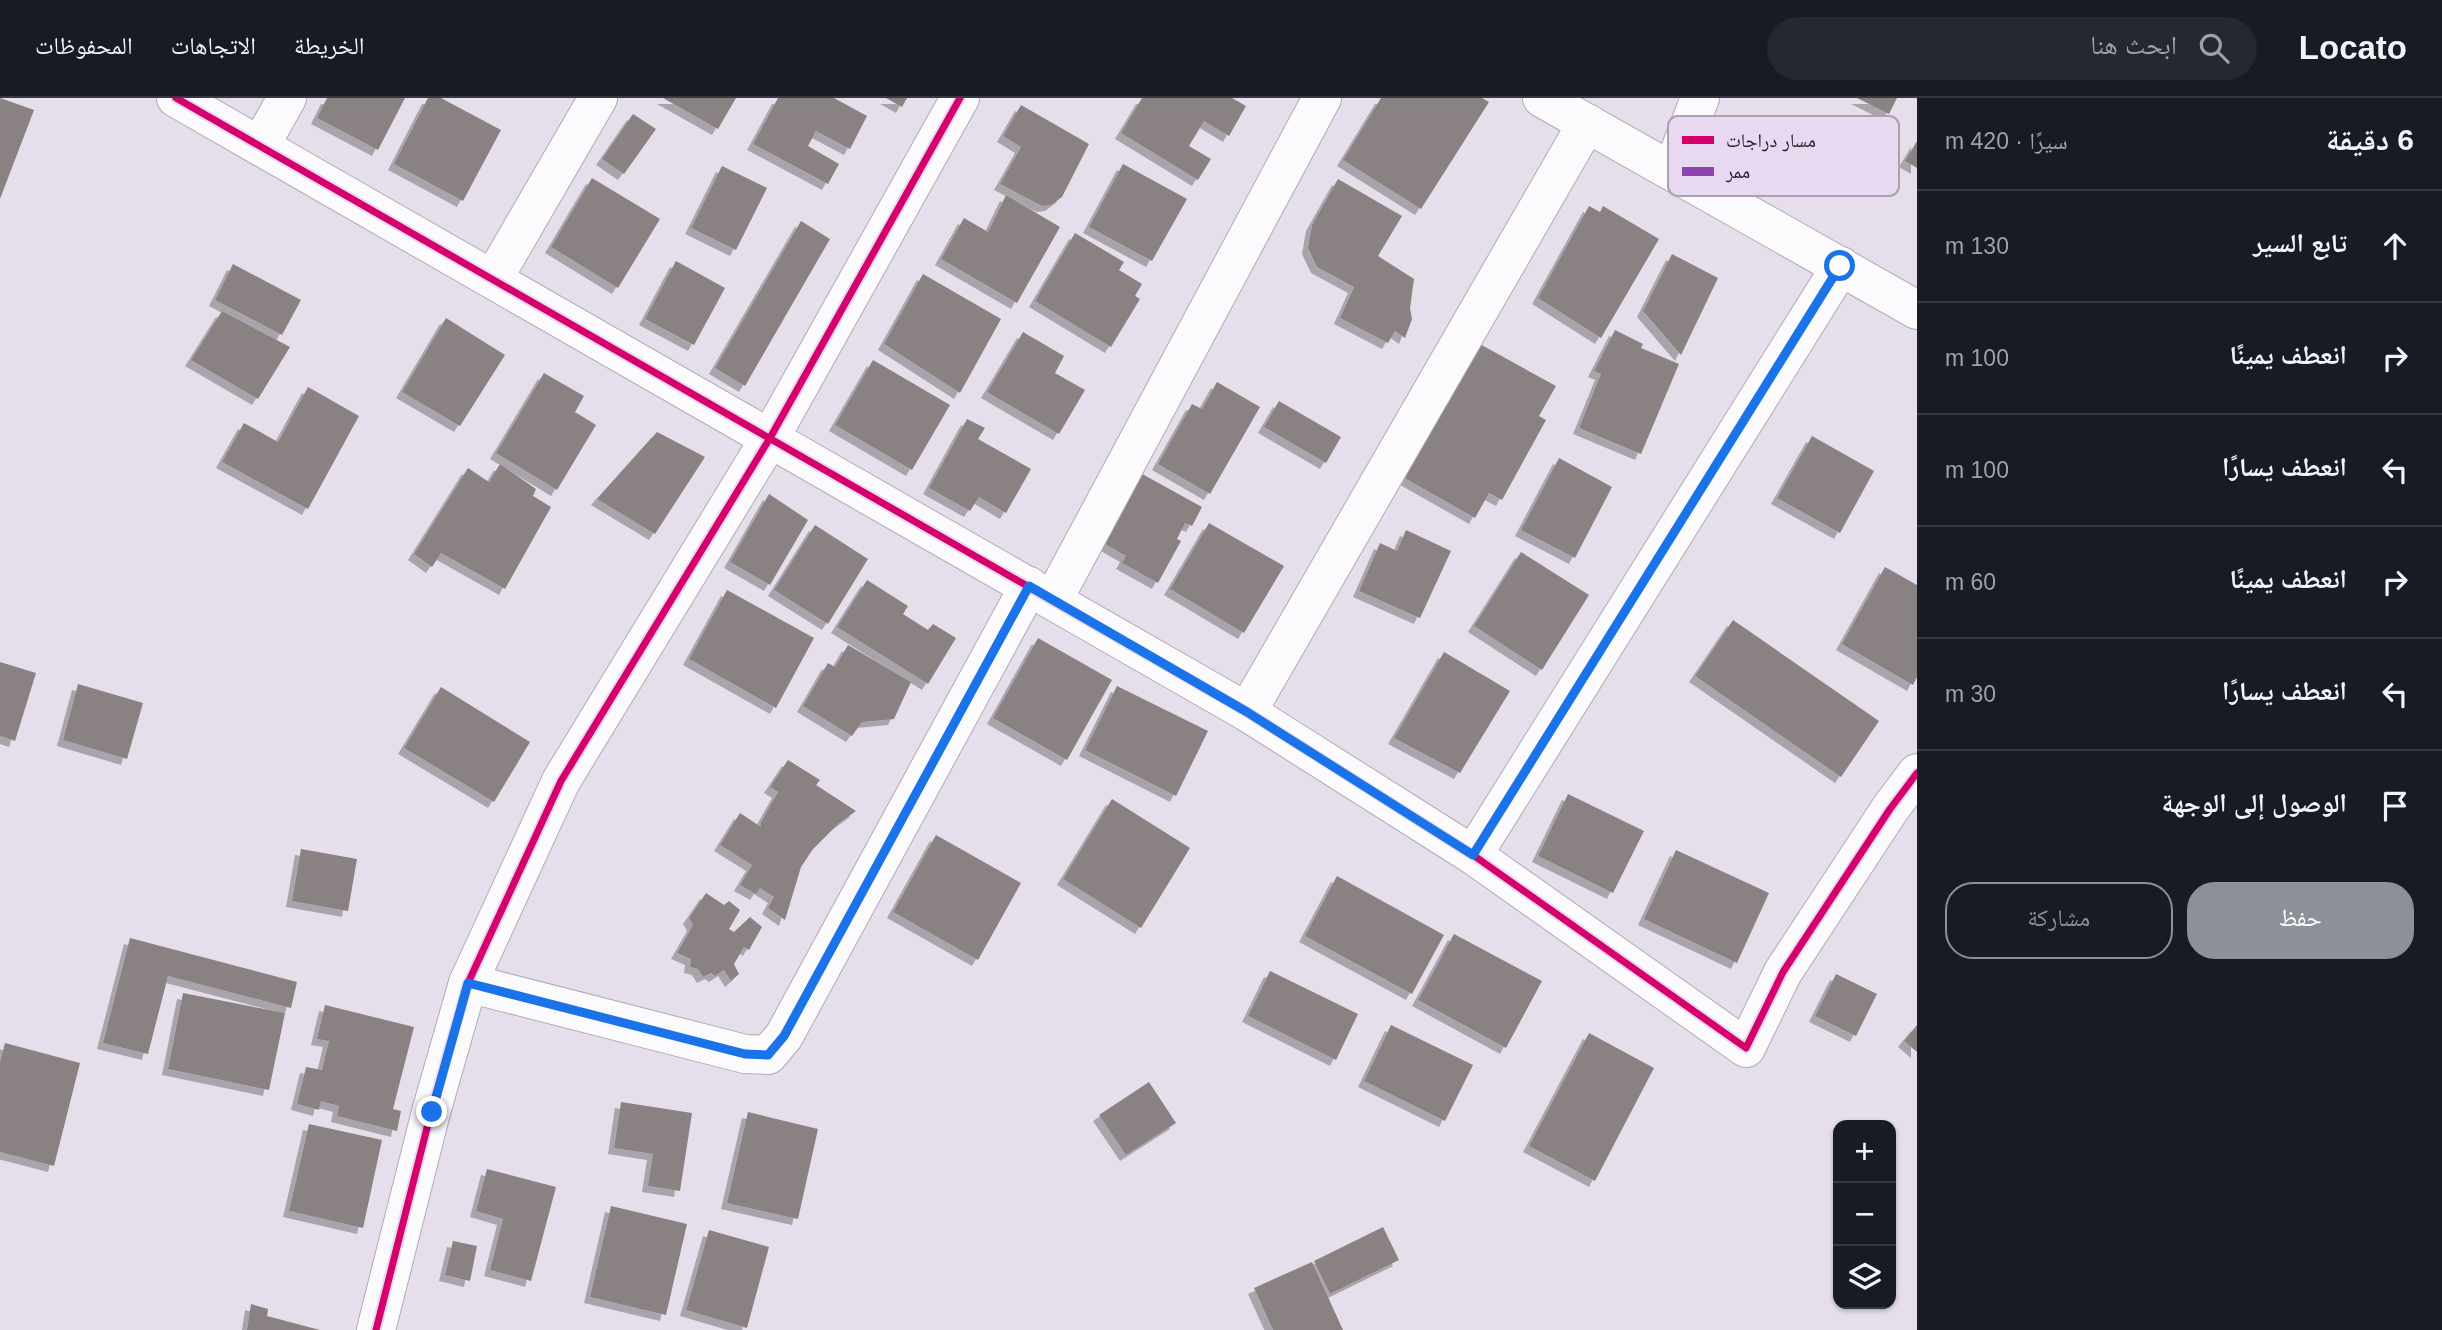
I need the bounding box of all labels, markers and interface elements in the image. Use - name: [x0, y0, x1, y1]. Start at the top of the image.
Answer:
- search box: [1767, 17, 2257, 80]
- icon: search: [2195, 29, 2233, 67]
- text: Locato: [2299, 29, 2407, 66]
- text: ابحث هنا: [2090, 30, 2177, 60]
- text: المحفوظات: [35, 32, 133, 59]
- text: الاتجاهات: [171, 32, 256, 59]
- text: الخريطة: [294, 32, 365, 59]
- legend: [1668, 116, 1899, 196]
- text: 6 دقيقة: [2326, 123, 2414, 156]
- text: سيرًا · 420 m: [1945, 128, 2068, 154]
- text: مسار دراجات: [1726, 130, 1816, 152]
- text: ممر: [1725, 161, 1750, 183]
- icon: ahead: [2376, 227, 2414, 265]
- text: تابع السير: [2253, 228, 2347, 258]
- text: 130 m: [1945, 233, 2009, 259]
- route start: [1824, 250, 1855, 281]
- icon: right: [2376, 339, 2414, 377]
- text: انعطف يمينًا: [2230, 340, 2347, 370]
- text: 100 m: [1945, 345, 2009, 371]
- icon: left: [2376, 451, 2414, 489]
- text: انعطف يسارًا: [2222, 452, 2347, 482]
- text: 100 m: [1945, 457, 2009, 483]
- icon: right: [2376, 563, 2414, 601]
- text: انعطف يمينًا: [2230, 564, 2347, 594]
- text: 60 m: [1945, 569, 1996, 595]
- icon: left: [2376, 675, 2414, 713]
- text: انعطف يسارًا: [2222, 676, 2347, 706]
- text: 30 m: [1945, 681, 1996, 707]
- icon: arrive: [2376, 787, 2414, 825]
- text: الوصول إلى الوجهة: [2162, 788, 2347, 818]
- button: مشاركة: [1945, 882, 2173, 959]
- button: حفظ: [2187, 882, 2414, 959]
- route end: [416, 1096, 447, 1127]
- map controls: [1833, 1120, 1896, 1309]
- button: +: [1833, 1120, 1896, 1183]
- button: −: [1833, 1183, 1896, 1246]
- button: layers: [1833, 1246, 1896, 1309]

